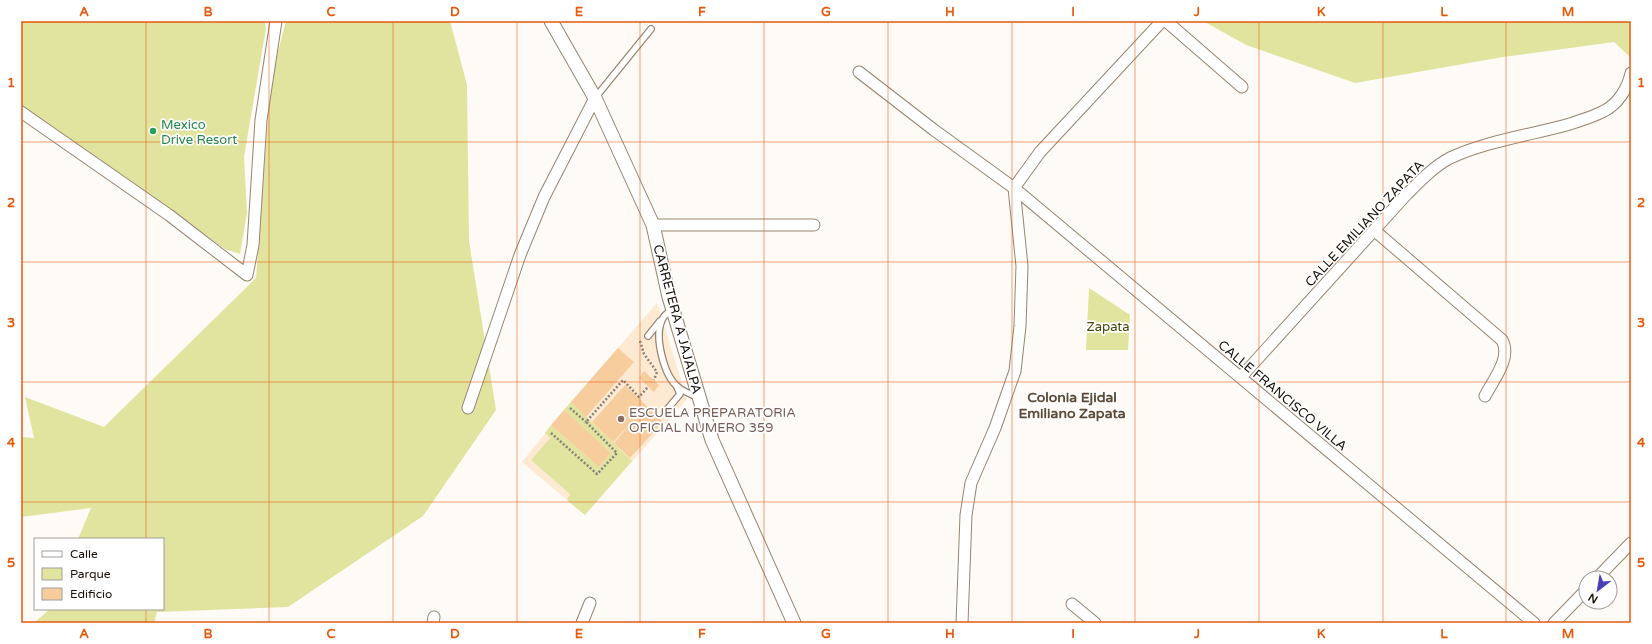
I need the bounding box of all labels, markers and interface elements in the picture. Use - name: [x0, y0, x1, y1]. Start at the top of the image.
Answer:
- text: A: [79, 4, 89, 20]
- text: B: [203, 4, 213, 20]
- text: C: [326, 4, 336, 20]
- text: D: [450, 4, 460, 20]
- text: E: [575, 4, 583, 20]
- text: F: [698, 4, 706, 20]
- text: G: [821, 4, 831, 20]
- text: H: [945, 4, 955, 20]
- text: I: [1071, 4, 1075, 20]
- text: J: [1193, 4, 1200, 20]
- text: K: [1317, 4, 1326, 20]
- text: L: [1440, 4, 1448, 20]
- text: M: [1562, 4, 1574, 20]
- text: 1: [7, 75, 15, 91]
- text: 1: [1637, 75, 1645, 91]
- place label: Mexico Drive Resort: [161, 117, 237, 148]
- marker: Mexico Drive Resort: [148, 126, 158, 136]
- street label: CALLE EMILIANO ZAPATA: [1302, 157, 1428, 290]
- text: 2: [7, 195, 15, 211]
- text: 2: [1637, 195, 1645, 211]
- street label: CARRETERA A JAJALPA: [649, 243, 705, 396]
- text: 3: [7, 315, 15, 331]
- text: 3: [1637, 315, 1645, 331]
- park label: Zapata: [1086, 319, 1130, 335]
- street label: CALLE FRANCISCO VILLA: [1215, 337, 1350, 455]
- district label: Colonia Ejidal Emiliano Zapata: [1018, 389, 1126, 422]
- place label: ESCUELA PREPARATORIA OFICIAL NUMERO 359: [629, 405, 796, 436]
- marker: ESCUELA PREPARATORIA OFICIAL NUMERO 359: [616, 414, 626, 424]
- text: 4: [7, 435, 16, 451]
- text: 4: [1637, 435, 1646, 451]
- legend: [34, 538, 164, 610]
- text: Calle: [70, 547, 98, 561]
- text: 5: [7, 555, 15, 571]
- text: 5: [1637, 555, 1645, 571]
- text: Parque: [70, 567, 111, 581]
- north arrow: [1578, 570, 1618, 610]
- text: Edificio: [70, 587, 112, 601]
- text: N: [1586, 590, 1600, 606]
- text: A: [79, 626, 89, 642]
- text: B: [203, 626, 213, 642]
- text: C: [326, 626, 336, 642]
- text: D: [450, 626, 460, 642]
- text: E: [575, 626, 583, 642]
- text: F: [698, 626, 706, 642]
- text: G: [821, 626, 831, 642]
- text: H: [945, 626, 955, 642]
- text: I: [1071, 626, 1075, 642]
- text: J: [1193, 626, 1200, 642]
- text: K: [1317, 626, 1326, 642]
- text: L: [1440, 626, 1448, 642]
- text: M: [1562, 626, 1574, 642]

